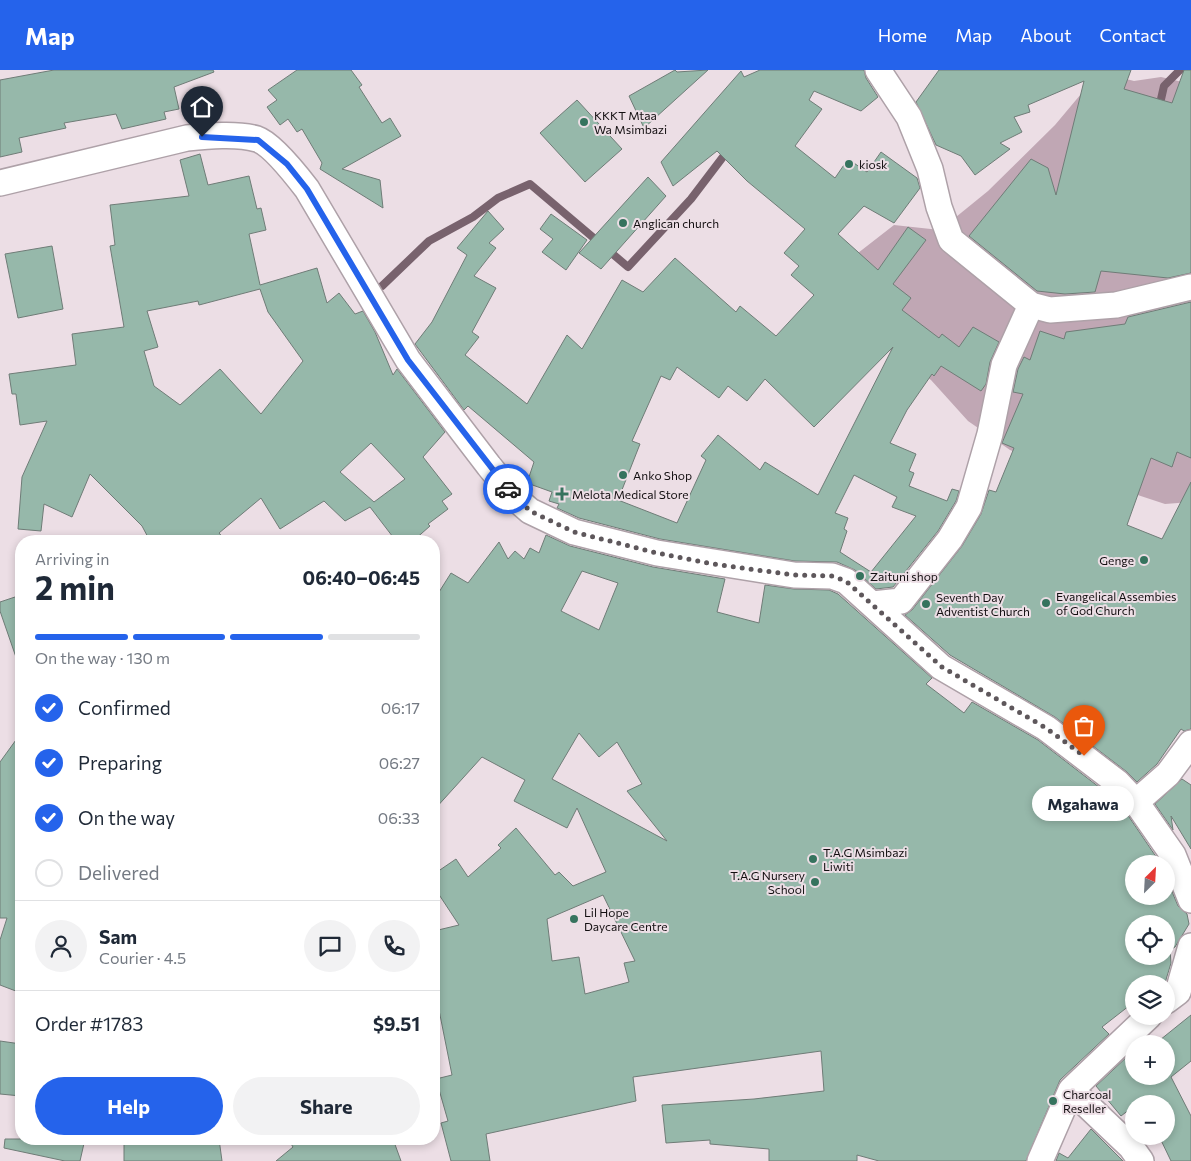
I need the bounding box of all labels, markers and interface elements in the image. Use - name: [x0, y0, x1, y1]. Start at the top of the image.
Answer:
- text: Map: [25, 21, 75, 50]
- text: Home: [878, 24, 927, 46]
- text: Map: [955, 24, 992, 46]
- text: About: [1020, 24, 1072, 46]
- text: Contact: [1100, 24, 1166, 46]
- pin: [181, 86, 223, 137]
- icon: home: [188, 93, 216, 121]
- place label: KKKT Mtaa Wa Msimbazi: [594, 108, 667, 136]
- marker: KKKT Mtaa Wa Msimbazi: [578, 116, 590, 128]
- place label: kiosk: [859, 157, 888, 171]
- marker: kiosk: [843, 158, 855, 170]
- place label: Anglican church: [633, 216, 719, 230]
- marker: Anglican church: [617, 217, 629, 229]
- courier: [483, 464, 533, 514]
- place label: Anko Shop: [633, 468, 692, 482]
- marker: Anko Shop: [617, 469, 629, 481]
- icon: car: [494, 475, 522, 503]
- place label: Melota Medical Store: [572, 487, 689, 501]
- marker: Melota Medical Store: [556, 488, 568, 500]
- text: Arriving in: [35, 549, 109, 568]
- place label: Genge: [1099, 553, 1134, 567]
- marker: Genge: [1138, 554, 1150, 566]
- text: 06:40–06:45: [303, 566, 420, 589]
- text: 2 min: [35, 567, 115, 607]
- place label: Zaituni shop: [870, 569, 938, 583]
- marker: Zaituni shop: [854, 570, 866, 582]
- place label: Evangelical Assembies of God Church: [1056, 589, 1176, 617]
- place label: Seventh Day Adventist Church: [936, 590, 1030, 618]
- marker: Evangelical Assembies of God Church: [1040, 597, 1052, 609]
- marker: Seventh Day Adventist Church: [920, 598, 932, 610]
- text: On the way · 130 m: [35, 648, 170, 667]
- icon: check: [35, 694, 63, 722]
- text: Confirmed: [78, 696, 171, 719]
- text: 06:17: [381, 698, 420, 717]
- pin: [1063, 705, 1105, 756]
- icon: bag: [1070, 712, 1098, 740]
- icon: check: [35, 749, 63, 777]
- text: Preparing: [78, 751, 162, 774]
- text: 06:27: [379, 753, 420, 772]
- callout: Mgahawa: [1033, 786, 1135, 821]
- text: Mgahawa: [1047, 794, 1119, 813]
- icon: check: [35, 804, 63, 832]
- text: On the way: [78, 806, 175, 829]
- text: 06:33: [378, 808, 420, 827]
- place label: T.A.G Msimbazi Liwiti: [823, 845, 907, 873]
- marker: T.A.G Msimbazi Liwiti: [807, 853, 819, 865]
- north arrow: [1125, 855, 1175, 905]
- map controls: [1125, 855, 1175, 1145]
- text: Delivered: [78, 861, 159, 884]
- place label: T.A.G Nursery School: [730, 868, 805, 896]
- marker: T.A.G Nursery School: [809, 876, 821, 888]
- place label: Lil Hope Daycare Centre: [584, 905, 668, 933]
- marker: Lil Hope Daycare Centre: [568, 913, 580, 925]
- button: locate: [1125, 915, 1175, 965]
- button: person: [35, 920, 87, 972]
- button: chat: [304, 920, 356, 972]
- button: phone: [368, 920, 420, 972]
- text: Sam: [99, 925, 137, 948]
- text: Courier · 4.5: [99, 948, 186, 967]
- button: layers: [1125, 975, 1175, 1025]
- text: Order #1783: [35, 1012, 143, 1035]
- text: $9.51: [373, 1012, 420, 1035]
- button: +: [1125, 1035, 1175, 1085]
- button: Help: [35, 1077, 223, 1135]
- button: Share: [233, 1077, 420, 1135]
- place label: Charcoal Reseller: [1063, 1087, 1111, 1115]
- marker: Charcoal Reseller: [1047, 1095, 1059, 1107]
- button: −: [1125, 1095, 1175, 1145]

